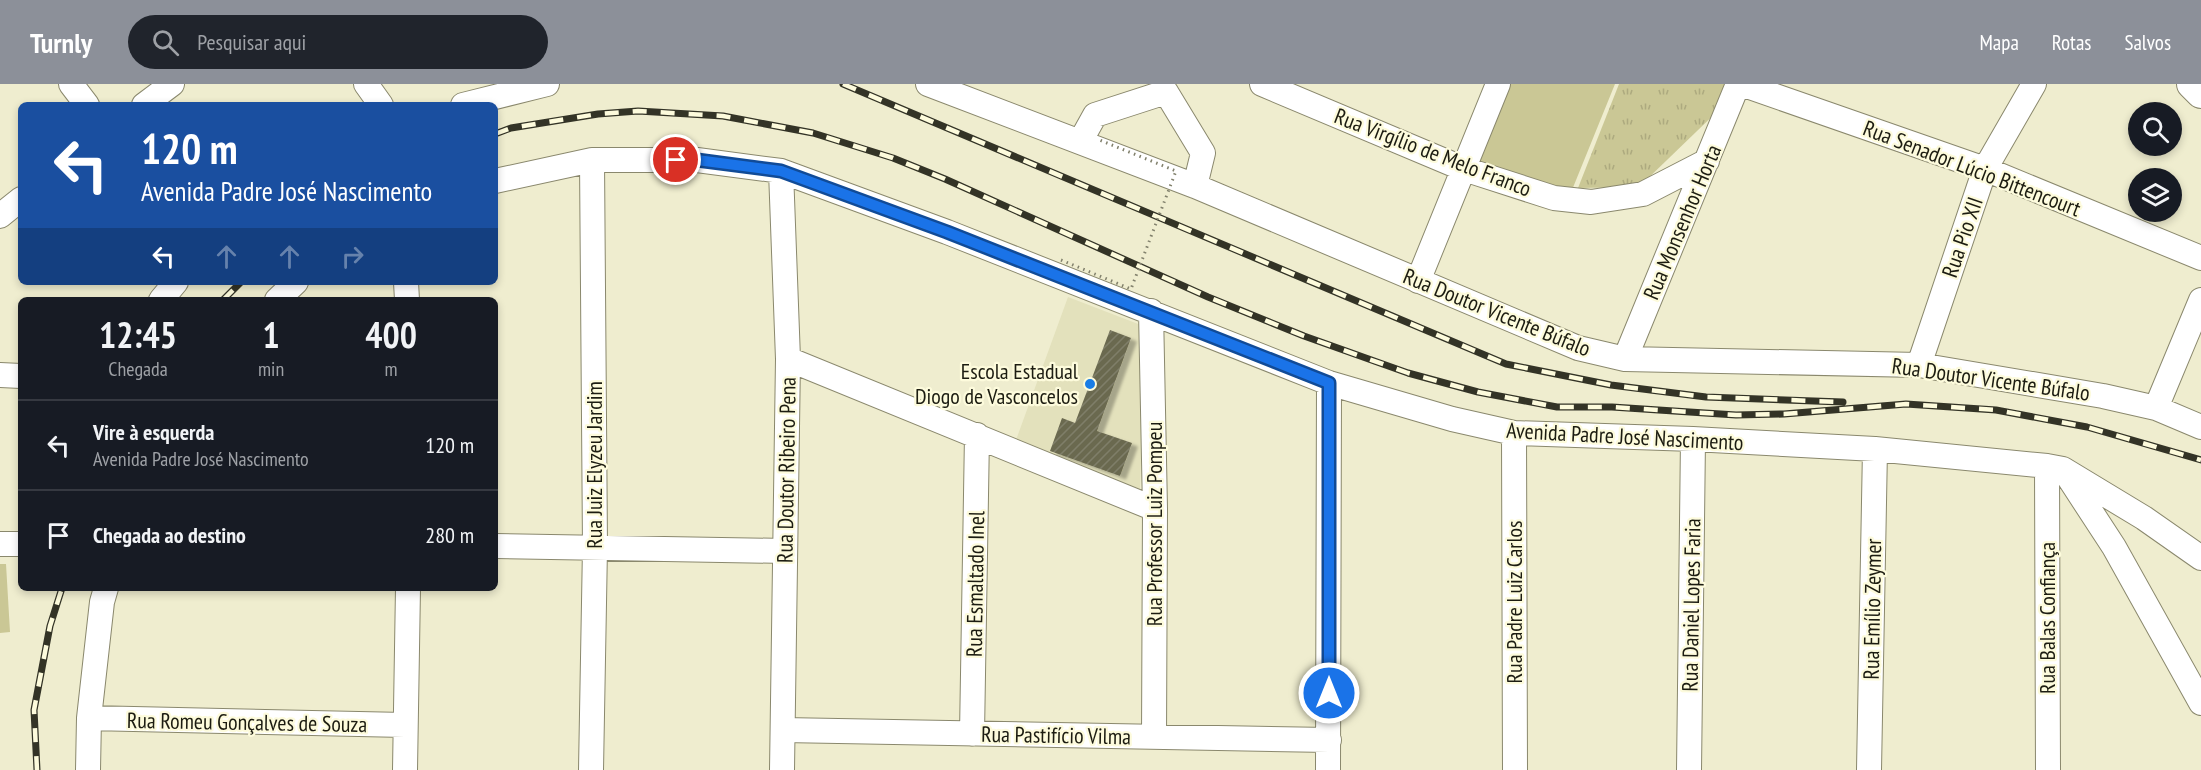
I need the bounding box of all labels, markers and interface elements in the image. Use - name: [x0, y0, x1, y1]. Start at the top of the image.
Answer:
- search box: [128, 15, 548, 69]
- text: Turnly: [30, 24, 92, 61]
- icon: search: [149, 26, 182, 59]
- text: Pesquisar aqui: [197, 28, 306, 56]
- text: Mapa: [1979, 29, 2019, 56]
- text: Rotas: [2052, 29, 2091, 56]
- text: Salvos: [2124, 29, 2171, 56]
- street label: Rua Virgílio de Melo Franco: [1331, 102, 1535, 202]
- map controls: [2128, 102, 2182, 222]
- button: search: [2128, 102, 2182, 156]
- street label: Rua Senador Lúcio Bittencourt: [1859, 114, 2085, 222]
- text: 120 m: [141, 121, 238, 176]
- icon: left: [42, 126, 120, 204]
- pin: [650, 134, 701, 185]
- street label: Rua Monsenhor Horta: [1637, 140, 1727, 304]
- icon: arrive: [659, 143, 692, 176]
- button: layers: [2128, 168, 2182, 222]
- text: Avenida Padre José Nascimento: [141, 174, 432, 208]
- street label: Rua Pio XII: [1935, 193, 1989, 281]
- icon: left: [147, 240, 180, 273]
- icon: ahead: [210, 240, 243, 273]
- icon: ahead: [273, 240, 306, 273]
- icon: right: [336, 240, 369, 273]
- street label: Rua Doutor Vicente Búfalo: [1399, 262, 1595, 362]
- text: 12:45: [99, 311, 177, 358]
- text: 1: [262, 311, 280, 358]
- text: 400: [365, 311, 417, 358]
- street label: Rua Doutor Vicente Búfalo: [1890, 351, 2092, 407]
- text: Chegada: [108, 356, 168, 382]
- text: min: [258, 356, 284, 382]
- text: m: [385, 356, 398, 382]
- place label: Escola Estadual Diogo de Vasconcelos: [915, 357, 1079, 410]
- street label: Rua Doutor Ribeiro Pena: [770, 377, 802, 563]
- marker: Escola Estadual Diogo de Vasconcelos: [1083, 377, 1097, 391]
- street label: Rua Juiz Elyzeu Jardim: [580, 381, 608, 549]
- street label: Avenida Padre José Nascimento: [1506, 416, 1744, 456]
- text: Vire à esquerda: [93, 418, 214, 446]
- street label: Rua Professor Luiz Pompeu: [1140, 422, 1168, 626]
- icon: left: [42, 429, 75, 462]
- text: 120 m: [425, 431, 474, 459]
- text: Avenida Padre José Nascimento: [93, 446, 309, 472]
- street label: Rua Esmaltado Inel: [960, 510, 990, 657]
- street label: Rua Daniel Lopes Faria: [1675, 518, 1707, 692]
- icon: arrive: [42, 519, 75, 552]
- text: Chegada ao destino: [93, 521, 246, 549]
- text: 280 m: [425, 521, 474, 549]
- street label: Rua Padre Luiz Carlos: [1500, 521, 1528, 683]
- street label: Rua Emílio Zeymer: [1857, 538, 1887, 680]
- street label: Rua Balas Confiança: [2033, 542, 2061, 694]
- position arrow: [1297, 661, 1361, 725]
- street label: Rua Romeu Gonçalves de Souza: [127, 706, 367, 738]
- street label: Rua Pastifício Vilma: [981, 720, 1131, 750]

